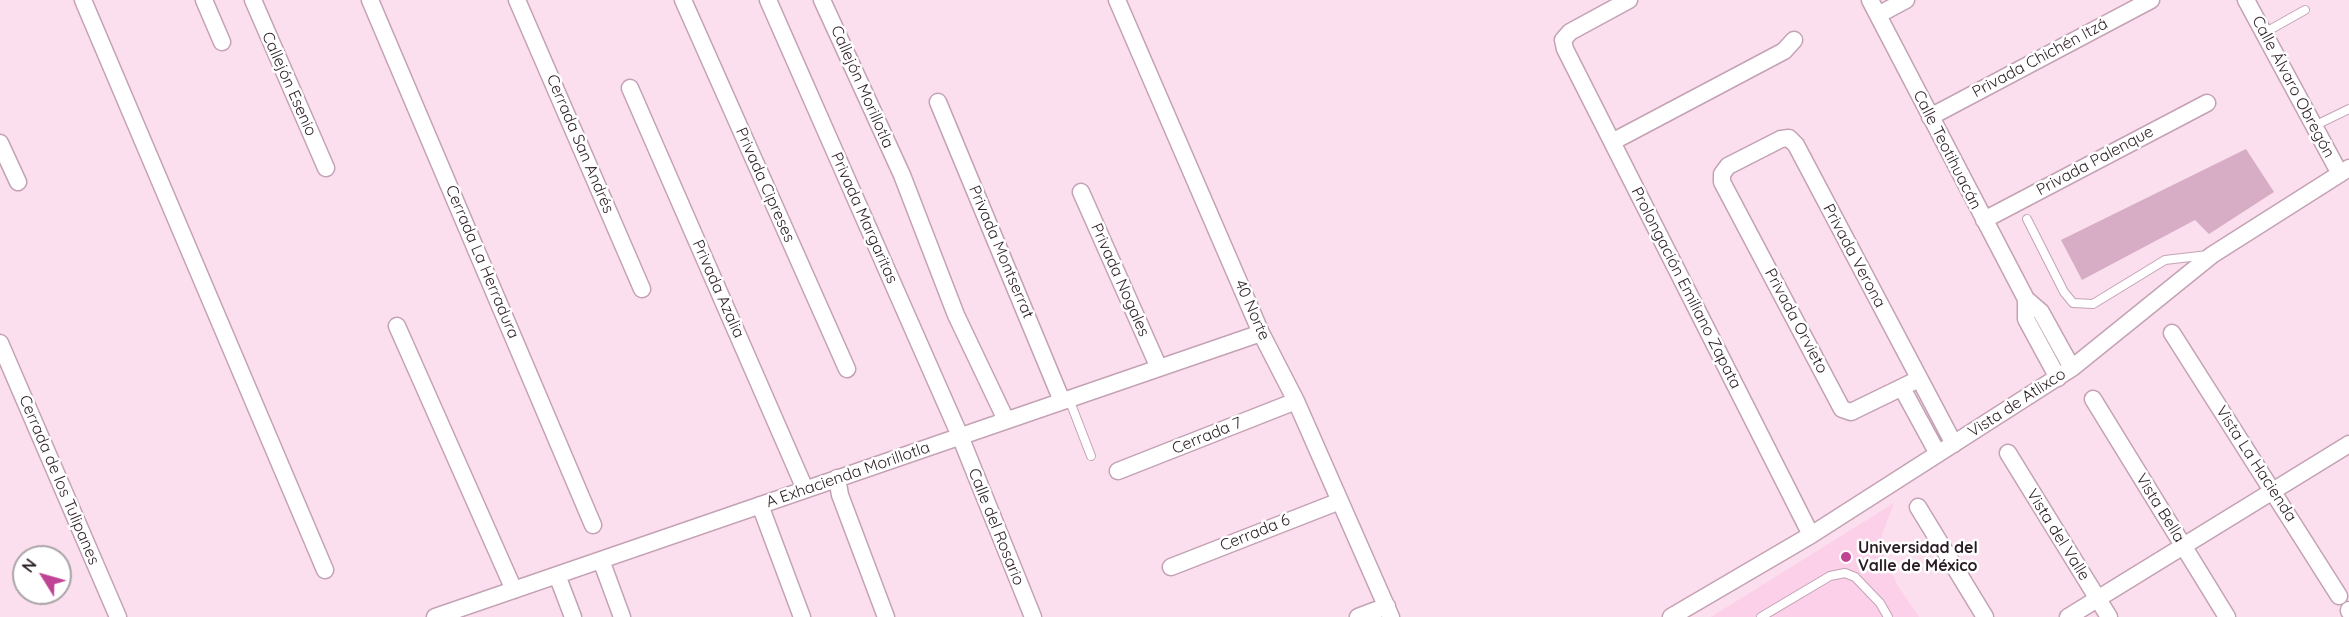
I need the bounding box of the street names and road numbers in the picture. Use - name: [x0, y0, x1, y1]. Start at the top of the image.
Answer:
- street label: Calle Álvaro Obregón: [2247, 13, 2339, 161]
- street label: Privada Chichén Itzá: [1969, 14, 2111, 102]
- street label: Callejón Morillotla: [826, 23, 898, 151]
- street label: Callejón Esenio: [257, 29, 321, 139]
- street label: Cerrada San Andrés: [542, 72, 618, 216]
- street label: Calle Teotihuacán: [1909, 87, 1985, 213]
- street label: Privada Palenque: [2033, 122, 2157, 200]
- street label: Privada Cipreses: [731, 125, 799, 245]
- street label: Privada Margaritas: [826, 149, 902, 287]
- street label: Cerrada La Herradura: [441, 182, 523, 342]
- street label: Privada Montserrat: [964, 183, 1038, 321]
- street label: Prolongación Emiliano Zapata: [1627, 184, 1745, 392]
- street label: Privada Verona: [1819, 201, 1889, 311]
- street label: Privada Nogales: [1086, 220, 1154, 340]
- street label: Privada Azalia: [688, 237, 748, 341]
- street label: Privada Orvieto: [1760, 265, 1832, 377]
- street label: 40 Norte: [1230, 277, 1274, 343]
- street label: Vista de Atlixco: [1965, 364, 2069, 442]
- street label: Cerrada de los Tulipanes: [15, 392, 103, 568]
- street label: Vista La Hacienda: [2211, 402, 2301, 526]
- street label: Cerrada 7: [1169, 413, 1245, 459]
- street label: A Exhacienda Morillotla: [763, 438, 933, 512]
- street label: Calle del Rosario: [964, 466, 1028, 588]
- street label: Vista Bella: [2131, 470, 2189, 546]
- street label: Vista del Valle: [2022, 486, 2094, 584]
- street label: Cerrada 6: [1217, 510, 1293, 556]

